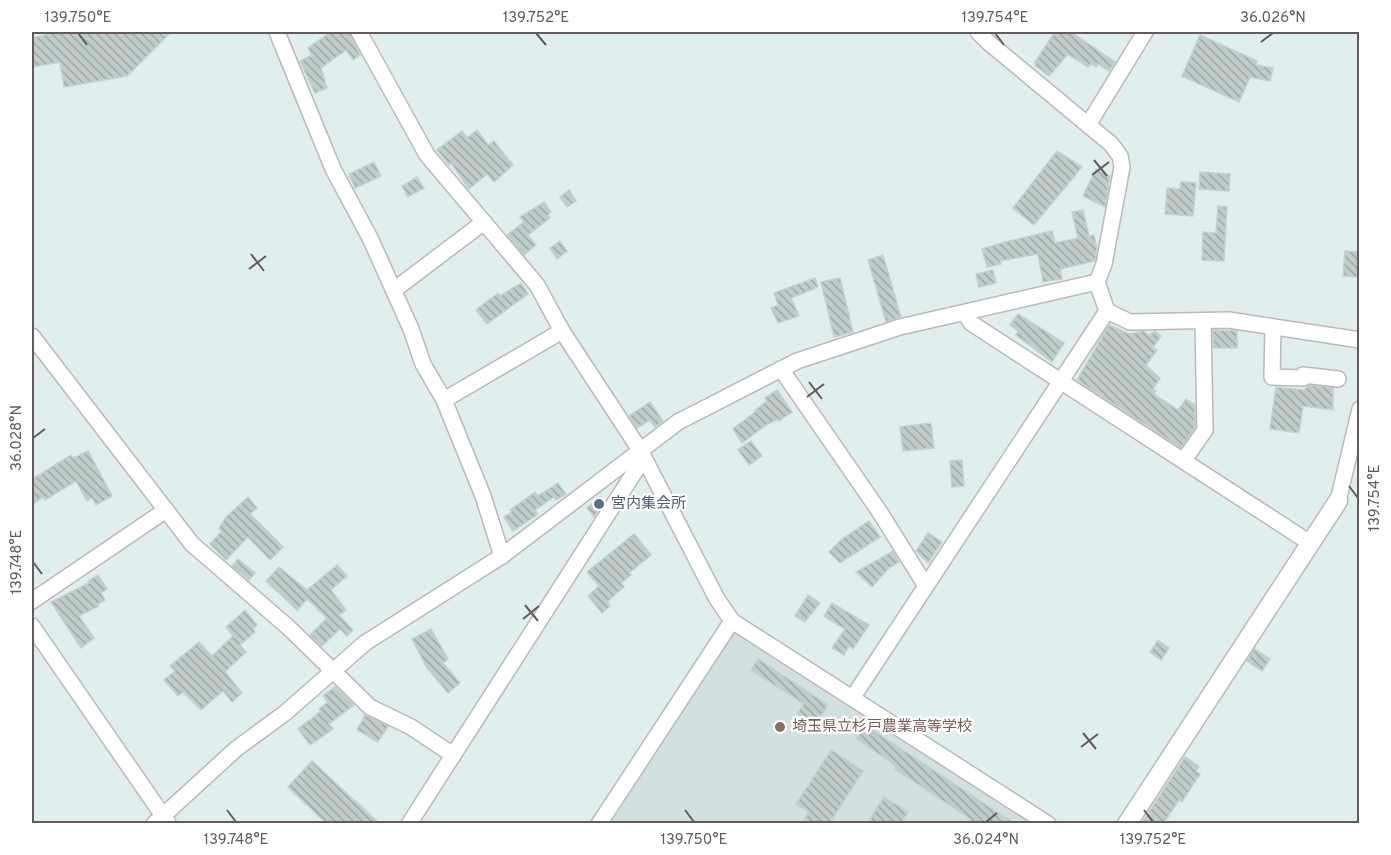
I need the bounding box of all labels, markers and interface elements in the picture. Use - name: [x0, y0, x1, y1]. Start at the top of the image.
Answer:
- text: 139.750°E: [44, 9, 112, 28]
- text: 139.752°E: [503, 9, 569, 28]
- text: 139.754°E: [961, 9, 1029, 28]
- text: 36.026°N: [1240, 9, 1306, 28]
- text: 36.028°N: [8, 405, 27, 471]
- text: 139.754°E: [1366, 464, 1385, 532]
- place label: 宮内集会所: [611, 495, 686, 514]
- marker: 宮内集会所: [592, 497, 606, 511]
- text: 139.748°E: [8, 529, 27, 595]
- place label: 埼玉県立杉戸農業高等学校: [792, 718, 972, 737]
- marker: 埼玉県立杉戸農業高等学校: [773, 720, 787, 734]
- text: 139.748°E: [203, 831, 269, 850]
- text: 139.750°E: [660, 831, 728, 850]
- text: 36.024°N: [953, 831, 1019, 850]
- text: 139.752°E: [1120, 831, 1186, 850]

